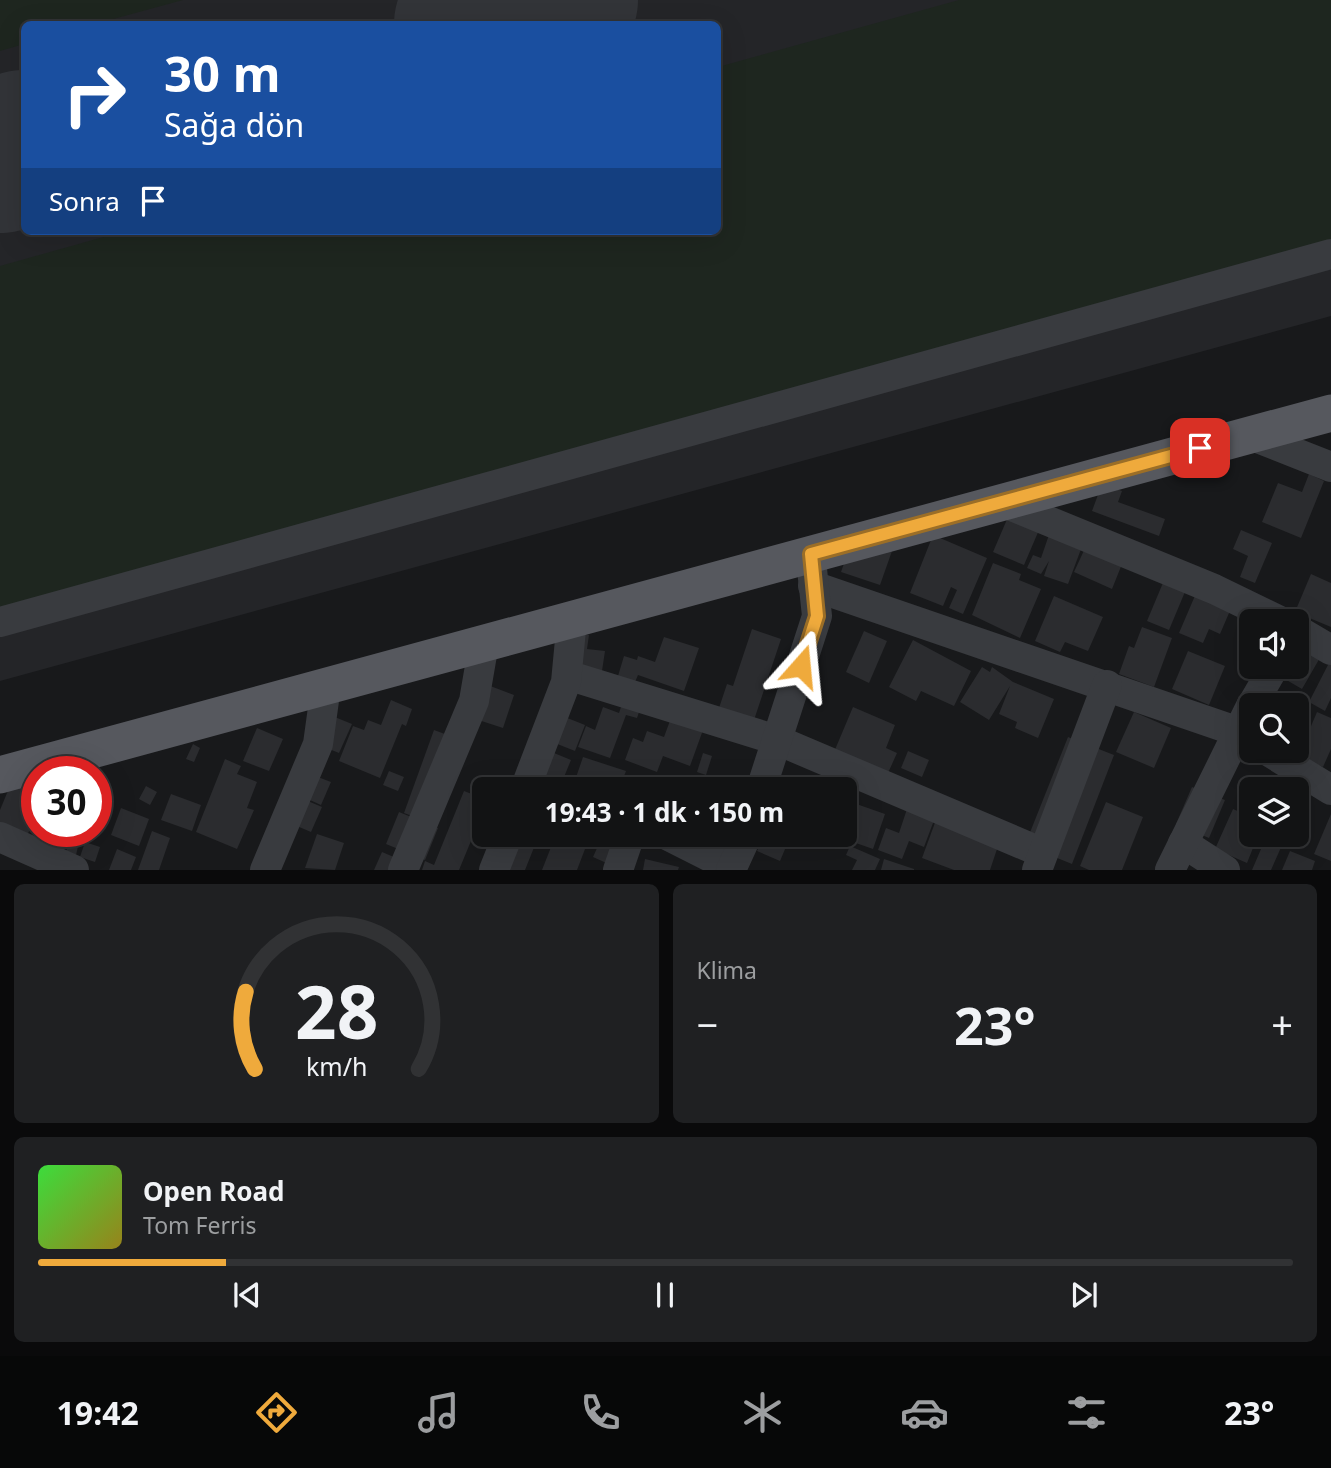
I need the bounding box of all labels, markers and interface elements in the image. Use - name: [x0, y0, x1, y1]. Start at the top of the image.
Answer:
- text: 30 m: [164, 40, 281, 106]
- icon: right: [49, 49, 140, 140]
- text: Sağa dön: [164, 103, 304, 146]
- icon: arrive: [134, 182, 172, 220]
- text: Sonra: [49, 183, 120, 219]
- pin: [1170, 418, 1230, 478]
- icon: arrive: [1181, 429, 1219, 467]
- map controls: [1239, 609, 1309, 847]
- button: sound: [1239, 609, 1309, 679]
- position arrow: [764, 629, 838, 703]
- button: search: [1239, 693, 1309, 763]
- speed limit sign: 30: [21, 756, 112, 847]
- button: layers: [1239, 777, 1309, 847]
- text: 19:43 · 1 dk · 150 m: [545, 794, 784, 830]
- text: Klima: [697, 954, 757, 986]
- text: 28: [295, 962, 378, 1061]
- text: 23°: [954, 989, 1036, 1060]
- text: −: [697, 998, 718, 1050]
- text: +: [1271, 998, 1293, 1050]
- text: km/h: [305, 1049, 367, 1083]
- text: Open Road: [143, 1173, 285, 1209]
- text: Tom Ferris: [143, 1209, 256, 1241]
- icon: previous: [228, 1276, 266, 1314]
- icon: pause: [646, 1276, 684, 1314]
- icon: next: [1065, 1276, 1103, 1314]
- icon: directions: [252, 1388, 301, 1437]
- icon: music: [414, 1388, 463, 1437]
- icon: phone: [576, 1388, 625, 1437]
- icon: climate: [738, 1388, 787, 1437]
- icon: car: [900, 1388, 949, 1437]
- icon: filters: [1062, 1388, 1111, 1437]
- text: 19:42: [57, 1391, 139, 1434]
- text: 23°: [1224, 1391, 1274, 1434]

